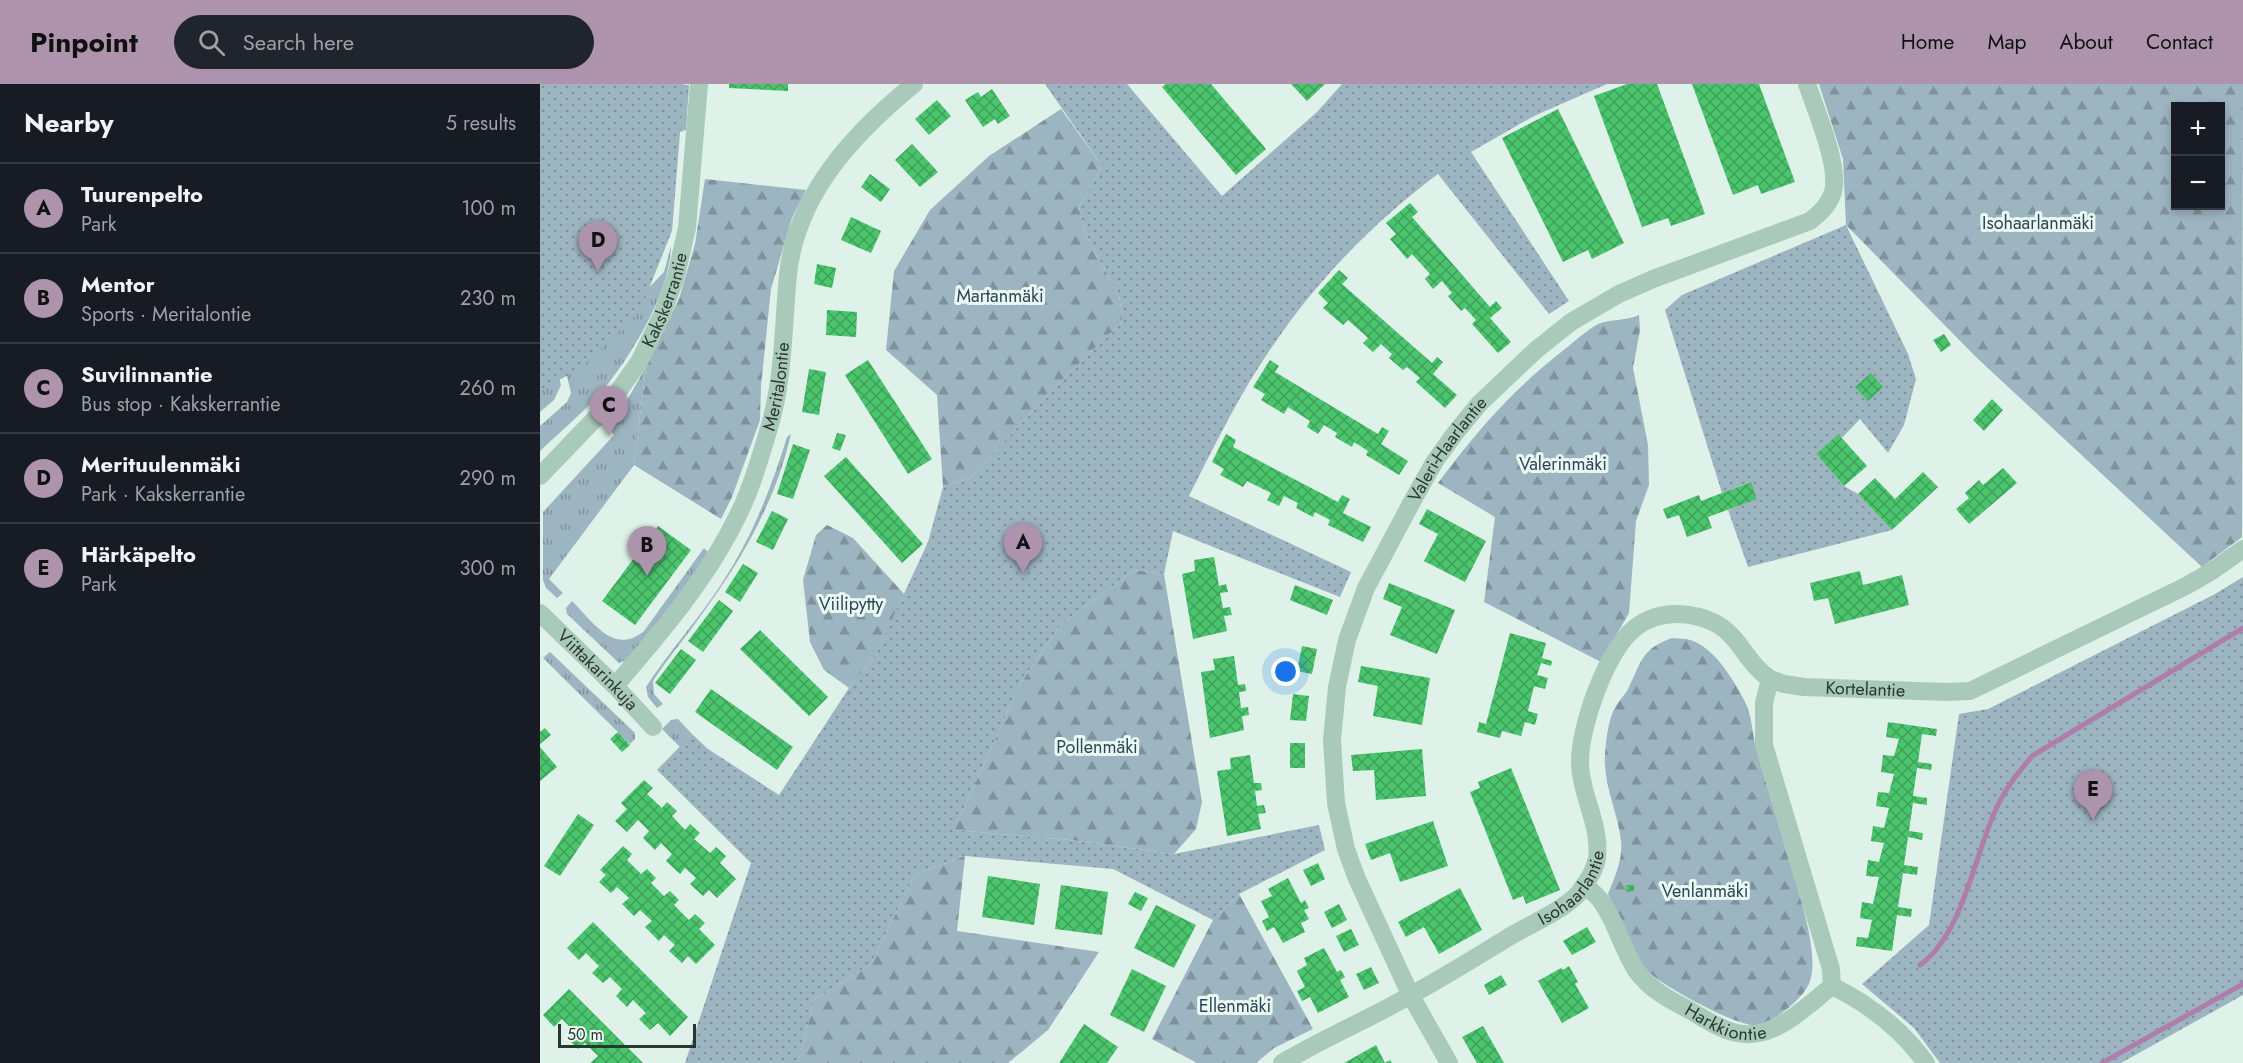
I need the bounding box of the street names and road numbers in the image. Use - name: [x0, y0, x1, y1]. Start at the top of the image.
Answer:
- street label: Kakskerrantie: [635, 250, 694, 352]
- street label: Meritalontie: [756, 341, 796, 434]
- street label: Valeri-Haarlantie: [1401, 390, 1493, 507]
- street label: Viittakarinkuja: [551, 623, 644, 716]
- street label: Kortelantie: [1825, 675, 1906, 704]
- street label: Isohaarlantie: [1533, 850, 1611, 932]
- street label: Harkkiontie: [1680, 997, 1769, 1047]

